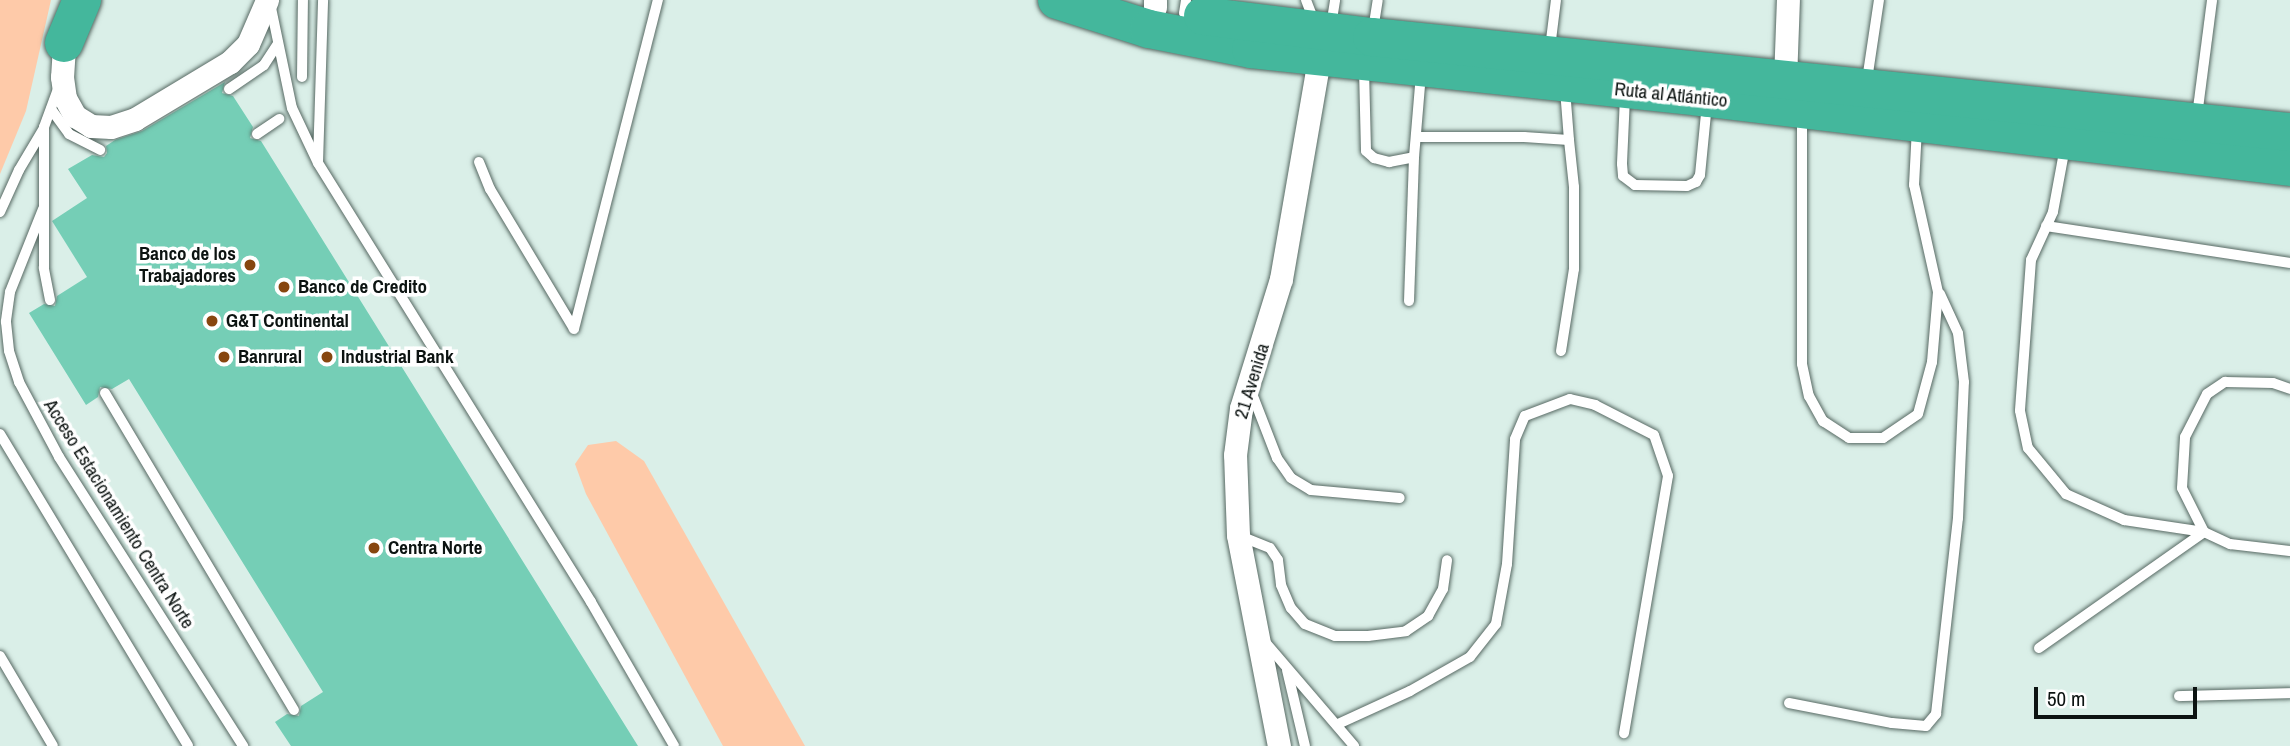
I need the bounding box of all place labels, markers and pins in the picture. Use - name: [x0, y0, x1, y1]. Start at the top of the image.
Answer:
- place label: Banco de los Trabajadores: [139, 243, 236, 287]
- marker: Banco de los Trabajadores: [242, 257, 258, 273]
- place label: Banco de Credito: [298, 276, 427, 298]
- marker: Banco de Credito: [276, 279, 292, 295]
- place label: G&T Continental: [226, 310, 349, 332]
- marker: G&T Continental: [204, 313, 220, 329]
- place label: Banrural: [238, 346, 302, 368]
- place label: Industrial Bank: [341, 346, 454, 368]
- marker: Banrural: [216, 349, 232, 365]
- marker: Industrial Bank: [319, 349, 335, 365]
- place label: Centra Norte: [388, 537, 482, 559]
- marker: Centra Norte: [366, 540, 382, 556]

